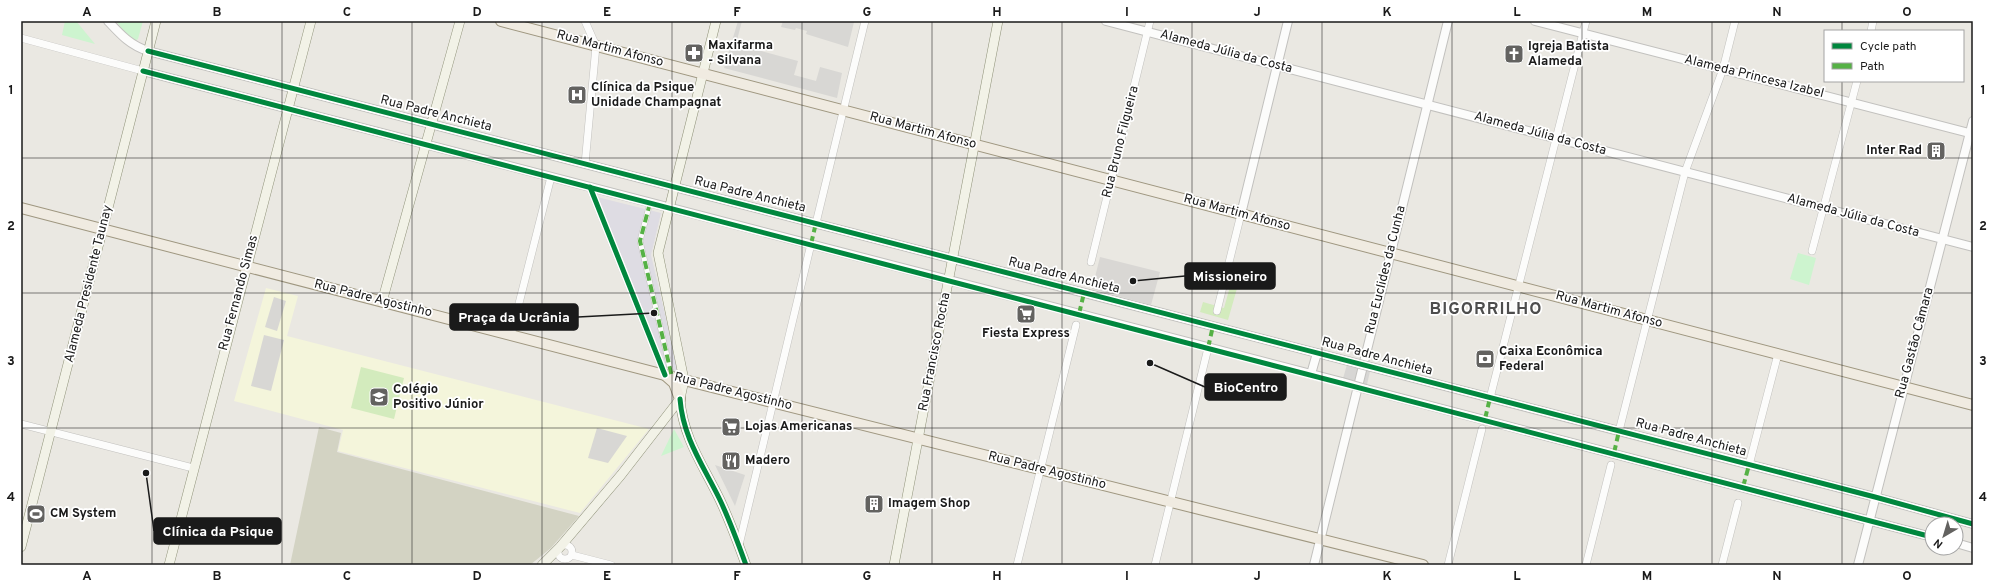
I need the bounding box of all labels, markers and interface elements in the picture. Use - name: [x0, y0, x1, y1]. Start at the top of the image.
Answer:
- text: A: [82, 5, 92, 21]
- text: B: [213, 5, 222, 21]
- text: C: [343, 5, 351, 21]
- text: D: [472, 5, 482, 21]
- text: E: [603, 5, 611, 21]
- text: F: [733, 5, 741, 21]
- text: G: [863, 5, 872, 21]
- text: H: [992, 5, 1002, 21]
- text: I: [1125, 5, 1129, 21]
- text: J: [1253, 5, 1261, 21]
- text: K: [1382, 5, 1392, 21]
- text: L: [1513, 5, 1521, 21]
- text: M: [1642, 5, 1652, 21]
- text: N: [1772, 5, 1782, 21]
- text: O: [1902, 5, 1912, 21]
- street label: Rua Martim Afonso: [555, 27, 665, 71]
- street label: Alameda Júlia da Costa: [1158, 27, 1294, 77]
- legend: [1824, 30, 1964, 82]
- place label: Maxifarma - Silvana: [708, 38, 773, 69]
- place label: Igreja Batista Alameda: [1528, 39, 1609, 70]
- text: Cycle path: [1860, 39, 1917, 55]
- pharmacy icon: Maxifarma - Silvana: [683, 42, 705, 64]
- church icon: Igreja Batista Alameda: [1503, 43, 1525, 65]
- street label: Alameda Princesa Izabel: [1683, 52, 1825, 102]
- text: Path: [1860, 59, 1885, 75]
- place label: Clínica da Psique Unidade Champagnat: [591, 80, 721, 111]
- text: 1: [8, 83, 14, 99]
- text: 1: [1980, 83, 1986, 99]
- hospital icon: Clínica da Psique Unidade Champagnat: [566, 84, 588, 106]
- street label: Rua Bruno Filgueira: [1099, 84, 1143, 200]
- street label: Rua Padre Anchieta: [379, 92, 493, 136]
- street label: Rua Martim Afonso: [868, 109, 978, 153]
- street label: Alameda Júlia da Costa: [1472, 109, 1608, 159]
- building icon: Inter Rad: [1925, 140, 1947, 162]
- place label: Inter Rad: [1866, 143, 1922, 159]
- street label: Rua Padre Anchieta: [693, 173, 807, 217]
- street label: Rua Martim Afonso: [1182, 191, 1292, 235]
- street label: Alameda Júlia da Costa: [1785, 191, 1921, 241]
- street label: Alameda Presidente Taunay: [62, 203, 116, 365]
- street label: Rua Euclides da Cunha: [1362, 204, 1410, 336]
- text: 2: [7, 219, 15, 235]
- text: 2: [1979, 219, 1987, 235]
- street label: Rua Fernando Simas: [216, 234, 262, 352]
- street label: Rua Padre Anchieta: [1007, 254, 1121, 298]
- callout: Missioneiro: [1185, 263, 1275, 289]
- text: Missioneiro: [1193, 269, 1267, 286]
- street label: Rua Padre Agostinho: [312, 277, 434, 321]
- street label: Rua Gastão Câmara: [1892, 286, 1938, 400]
- street label: Rua Martim Afonso: [1554, 288, 1664, 332]
- street label: Rua Francisco Rocha: [916, 291, 954, 413]
- district label: BIGORRILHO: [1429, 299, 1543, 321]
- supermarket icon: Fiesta Express: [1015, 303, 1037, 325]
- callout: Praça da Ucrânia: [450, 304, 578, 330]
- text: Praça da Ucrânia: [458, 310, 570, 327]
- place label: Fiesta Express: [982, 326, 1070, 342]
- street label: Rua Padre Anchieta: [1320, 334, 1434, 380]
- place label: Caixa Econômica Federal: [1499, 344, 1602, 375]
- bank icon: Caixa Econômica Federal: [1474, 348, 1496, 370]
- text: 3: [7, 354, 15, 370]
- text: 3: [1979, 354, 1987, 370]
- street label: Rua Padre Agostinho: [672, 370, 794, 414]
- callout: BioCentro: [1205, 374, 1286, 400]
- text: BioCentro: [1214, 380, 1278, 397]
- place label: Colégio Positivo Júnior: [393, 382, 484, 413]
- school or university icon: Colégio Positivo Júnior: [368, 386, 390, 408]
- street label: Rua Padre Anchieta: [1634, 415, 1748, 461]
- supermarket icon: Lojas Americanas: [720, 416, 742, 438]
- place label: Lojas Americanas: [745, 419, 853, 435]
- street label: Rua Padre Agostinho: [986, 449, 1108, 493]
- restaurant icon: Madero: [720, 450, 742, 472]
- place label: Madero: [745, 453, 790, 469]
- text: 4: [7, 490, 15, 506]
- text: 4: [1979, 490, 1987, 506]
- building icon: Imagem Shop: [863, 493, 885, 515]
- place label: Imagem Shop: [888, 496, 970, 512]
- sports icon: CM System: [25, 503, 47, 525]
- place label: CM System: [50, 506, 116, 522]
- north arrow: [1924, 516, 1964, 556]
- callout: Clínica da Psique: [154, 518, 281, 544]
- text: Clínica da Psique: [162, 524, 274, 541]
- text: N: [1931, 535, 1946, 551]
- text: A: [82, 569, 92, 585]
- text: B: [213, 569, 222, 585]
- text: C: [343, 569, 351, 585]
- text: D: [472, 569, 482, 585]
- text: E: [603, 569, 611, 585]
- text: F: [733, 569, 741, 585]
- text: G: [863, 569, 872, 585]
- text: H: [992, 569, 1002, 585]
- text: I: [1125, 569, 1129, 585]
- text: J: [1253, 569, 1261, 585]
- text: K: [1382, 569, 1392, 585]
- text: L: [1513, 569, 1521, 585]
- text: M: [1642, 569, 1652, 585]
- text: N: [1772, 569, 1782, 585]
- text: O: [1902, 569, 1912, 585]

